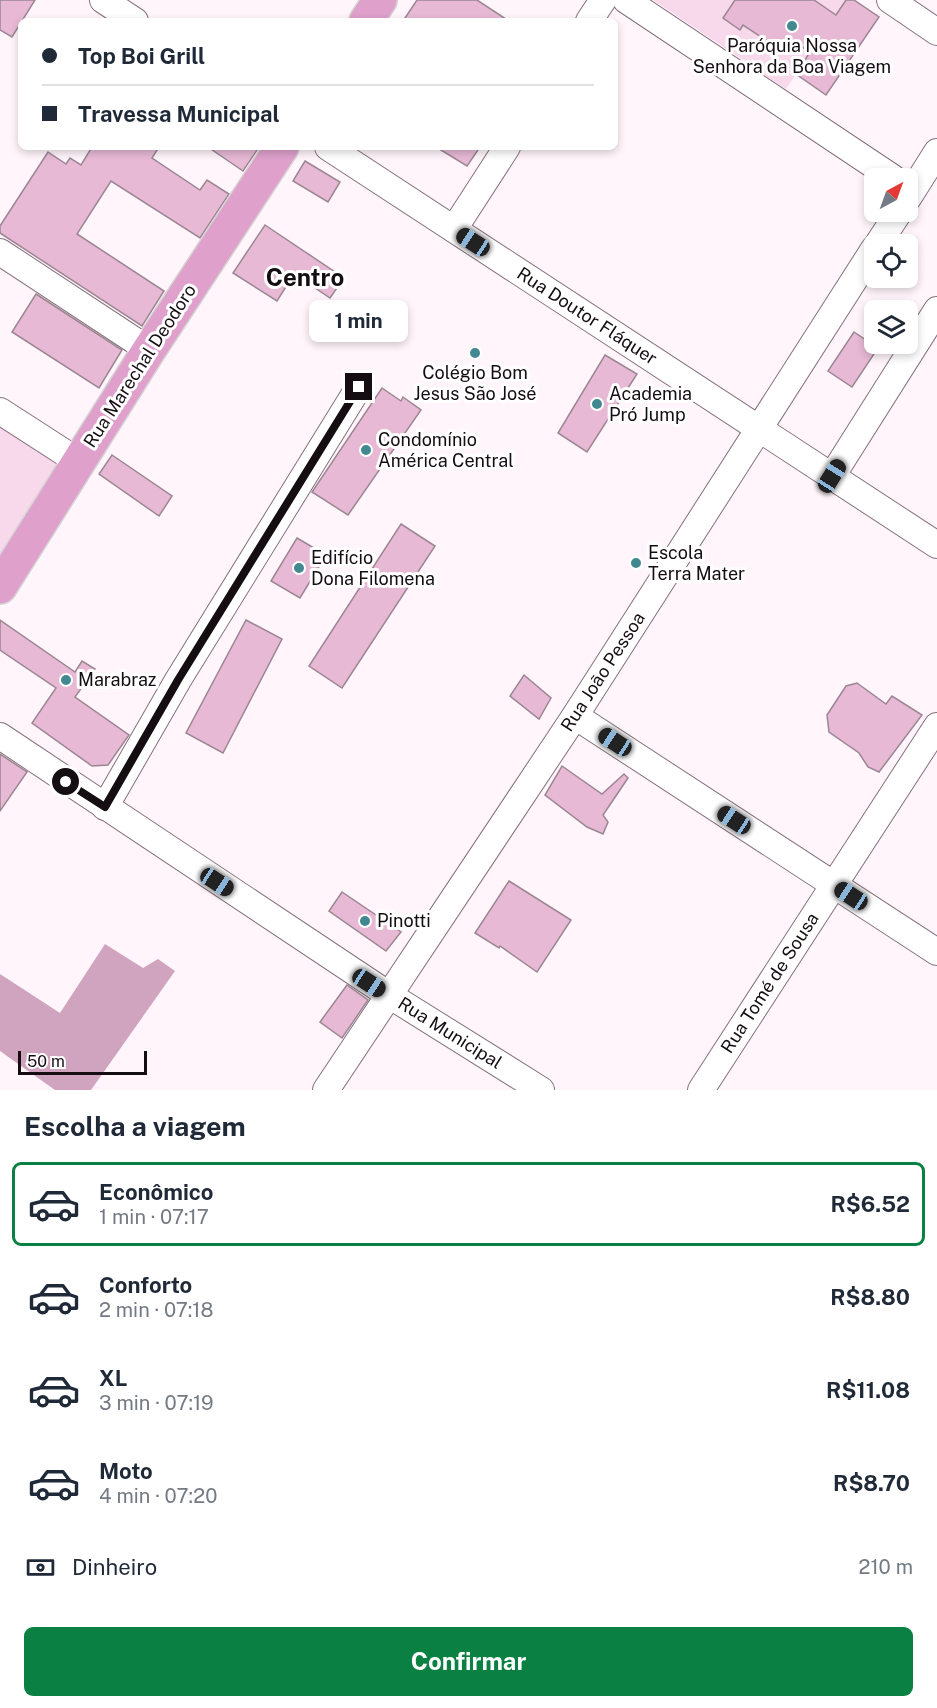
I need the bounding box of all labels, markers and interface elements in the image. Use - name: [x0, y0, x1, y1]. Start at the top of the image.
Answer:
- marker: Paróquia Nossa Senhora da Boa Viagem: [785, 19, 799, 33]
- place label: Paróquia Nossa Senhora da Boa Viagem: [693, 35, 891, 77]
- text: Top Boi Grill: [78, 43, 205, 69]
- text: Travessa Municipal: [78, 101, 280, 127]
- north arrow: [864, 168, 918, 222]
- map controls: [864, 168, 918, 354]
- car: [453, 225, 493, 259]
- button: locate: [864, 234, 918, 288]
- street label: Rua Doutor Fláquer: [513, 262, 661, 369]
- district label: Centro: [266, 263, 344, 291]
- street label: Rua Marechal Deodoro: [79, 280, 200, 451]
- callout: 1 min: [310, 300, 409, 342]
- button: layers: [864, 300, 918, 354]
- text: 1 min: [334, 309, 383, 333]
- marker: Colégio Bom Jesus São José: [468, 346, 482, 360]
- place label: Colégio Bom Jesus São José: [414, 362, 536, 404]
- route end: [345, 373, 372, 400]
- place label: Academia Pró Jump: [609, 383, 692, 425]
- marker: Academia Pró Jump: [590, 397, 604, 411]
- place label: Condomínio América Central: [378, 429, 514, 471]
- marker: Condomínio América Central: [359, 443, 373, 457]
- car: [815, 456, 849, 496]
- place label: Escola Terra Mater: [648, 542, 745, 584]
- place label: Edifício Dona Filomena: [311, 547, 435, 589]
- marker: Escola Terra Mater: [629, 556, 643, 570]
- marker: Edifício Dona Filomena: [292, 561, 306, 575]
- street label: Rua João Pessoa: [556, 608, 649, 735]
- place label: Marabraz: [78, 669, 157, 690]
- marker: Marabraz: [59, 673, 73, 687]
- car: [595, 725, 635, 759]
- route start: [52, 768, 79, 795]
- car: [714, 803, 754, 837]
- car: [197, 865, 237, 899]
- car: [831, 879, 871, 913]
- street label: Rua Tomé de Sousa: [716, 909, 823, 1057]
- place label: Pinotti: [377, 910, 431, 931]
- marker: Pinotti: [358, 914, 372, 928]
- car: [349, 966, 389, 1000]
- street label: Rua Municipal: [394, 992, 506, 1073]
- scale bar: [18, 1048, 147, 1076]
- text: 50 m: [27, 1052, 65, 1071]
- text: Escolha a viagem: [24, 1110, 246, 1142]
- icon: car: [27, 1177, 81, 1231]
- text: Econômico: [99, 1179, 214, 1205]
- text: R$6.52: [830, 1191, 910, 1217]
- text: 1 min · 07:17: [99, 1205, 209, 1229]
- icon: car: [27, 1270, 81, 1324]
- text: Conforto: [99, 1272, 192, 1298]
- text: R$8.80: [830, 1284, 910, 1310]
- text: 2 min · 07:18: [99, 1298, 213, 1322]
- icon: car: [27, 1363, 81, 1417]
- text: XL: [99, 1365, 127, 1391]
- text: R$11.08: [826, 1377, 910, 1403]
- text: 3 min · 07:19: [99, 1391, 214, 1415]
- icon: car: [27, 1456, 81, 1510]
- text: Moto: [99, 1458, 153, 1484]
- text: R$8.70: [833, 1470, 910, 1496]
- text: 4 min · 07:20: [99, 1484, 217, 1508]
- icon: cash: [24, 1551, 57, 1584]
- text: Dinheiro: [72, 1554, 157, 1580]
- text: 210 m: [859, 1555, 913, 1579]
- button: Confirmar: [24, 1627, 913, 1696]

